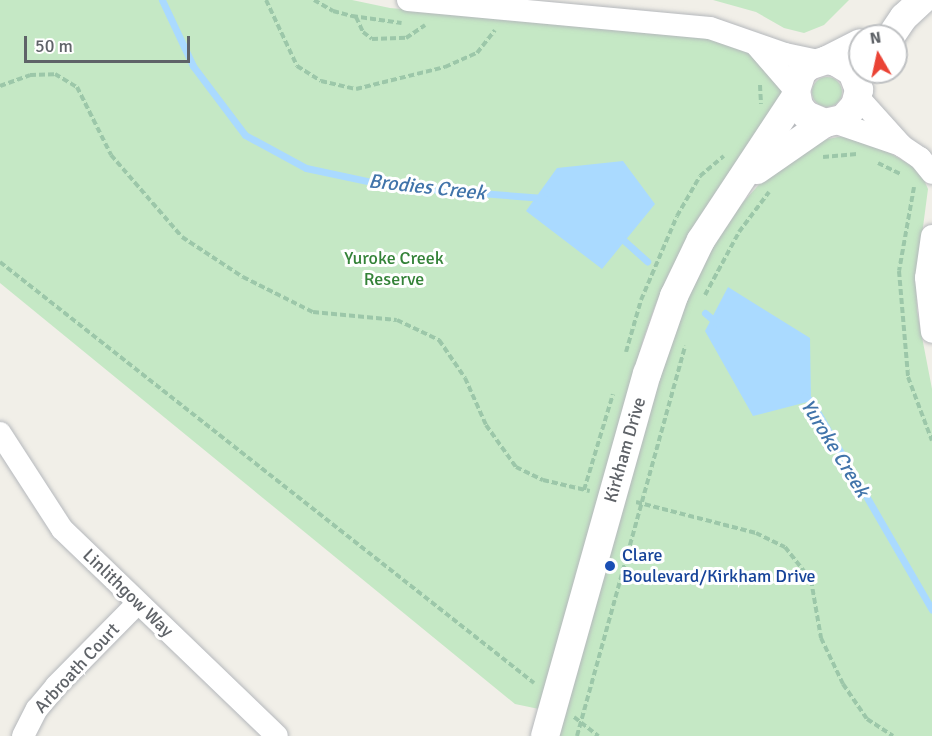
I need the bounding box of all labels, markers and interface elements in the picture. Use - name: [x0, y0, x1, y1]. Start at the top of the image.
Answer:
- scale bar: [27, 24, 194, 62]
- north arrow: [848, 24, 908, 84]
- text: N: [868, 27, 883, 49]
- text: 50 m: [35, 35, 73, 57]
- water label: Brodies Creek: [367, 169, 487, 205]
- park label: Yuroke Creek Reserve: [344, 248, 444, 290]
- street label: Kirkham Drive: [600, 395, 650, 505]
- water label: Yuroke Creek: [795, 395, 875, 501]
- street label: Linlithgow Way: [78, 544, 178, 642]
- place label: Clare Boulevard/Kirkham Drive: [622, 545, 816, 588]
- marker: Clare Boulevard/Kirkham Drive: [603, 559, 617, 573]
- street label: Arbroath Court: [30, 619, 124, 717]

